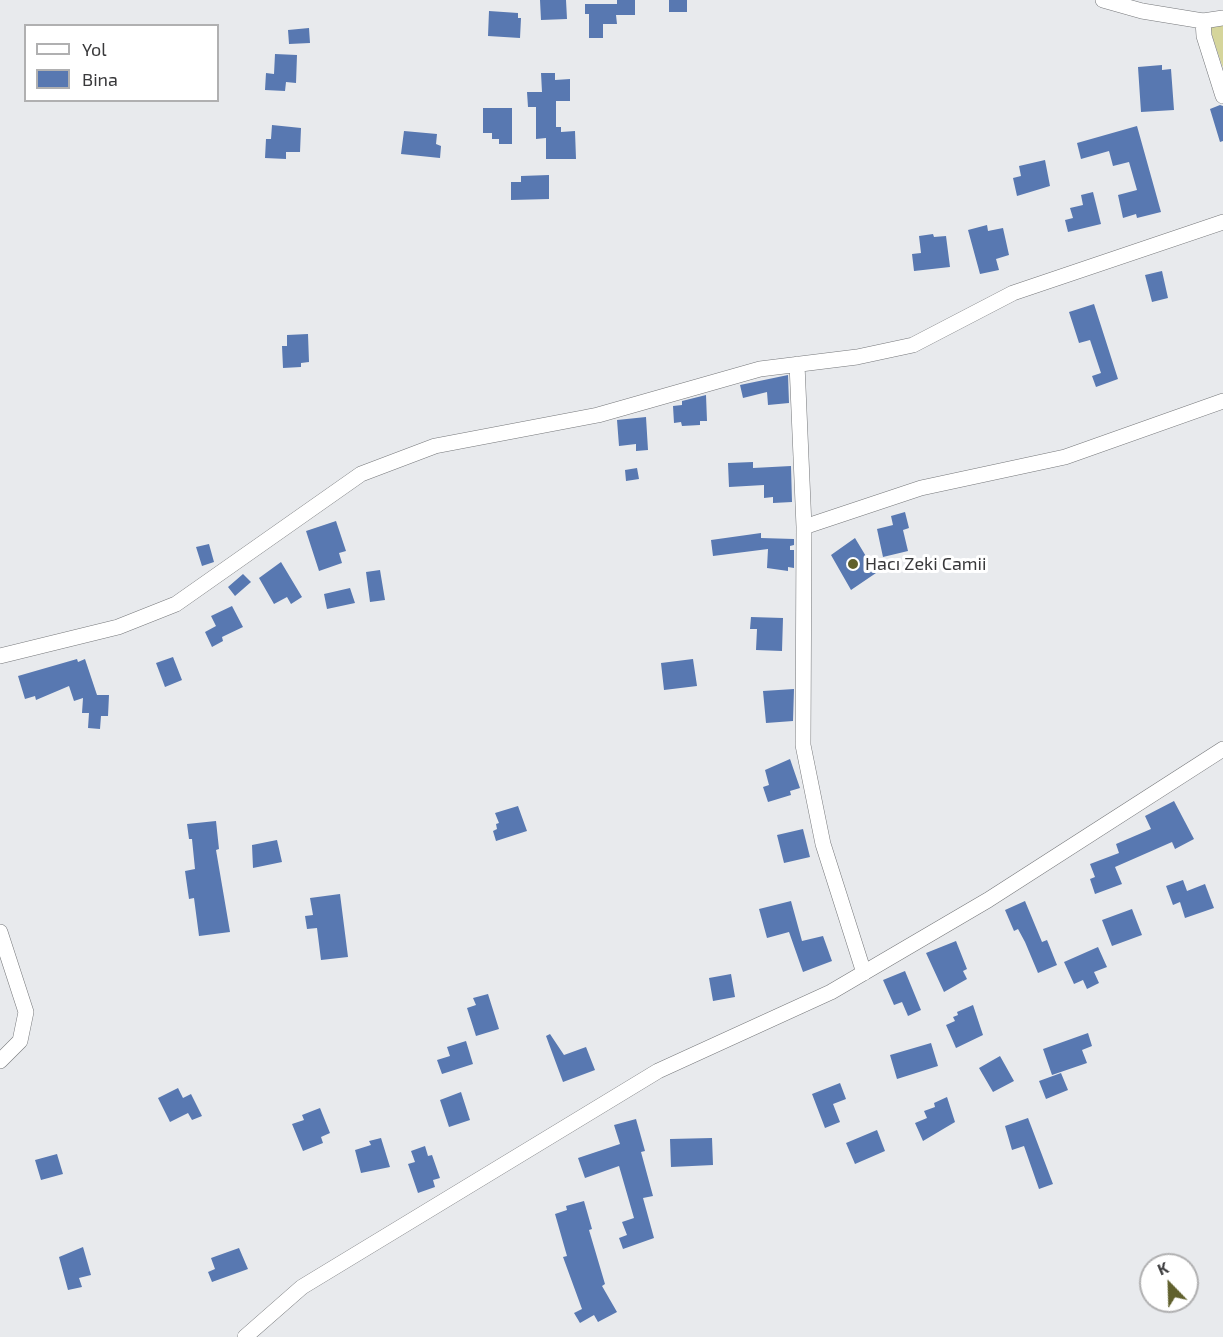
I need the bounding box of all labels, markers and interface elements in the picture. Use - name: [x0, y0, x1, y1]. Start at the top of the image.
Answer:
- legend: [24, 24, 219, 102]
- text: Yol: [82, 38, 107, 60]
- text: Bina: [82, 68, 118, 90]
- place label: Hacı Zeki Camii: [865, 553, 987, 575]
- marker: Hacı Zeki Camii: [846, 557, 860, 571]
- north arrow: [1139, 1253, 1199, 1313]
- text: K: [1154, 1257, 1171, 1279]

